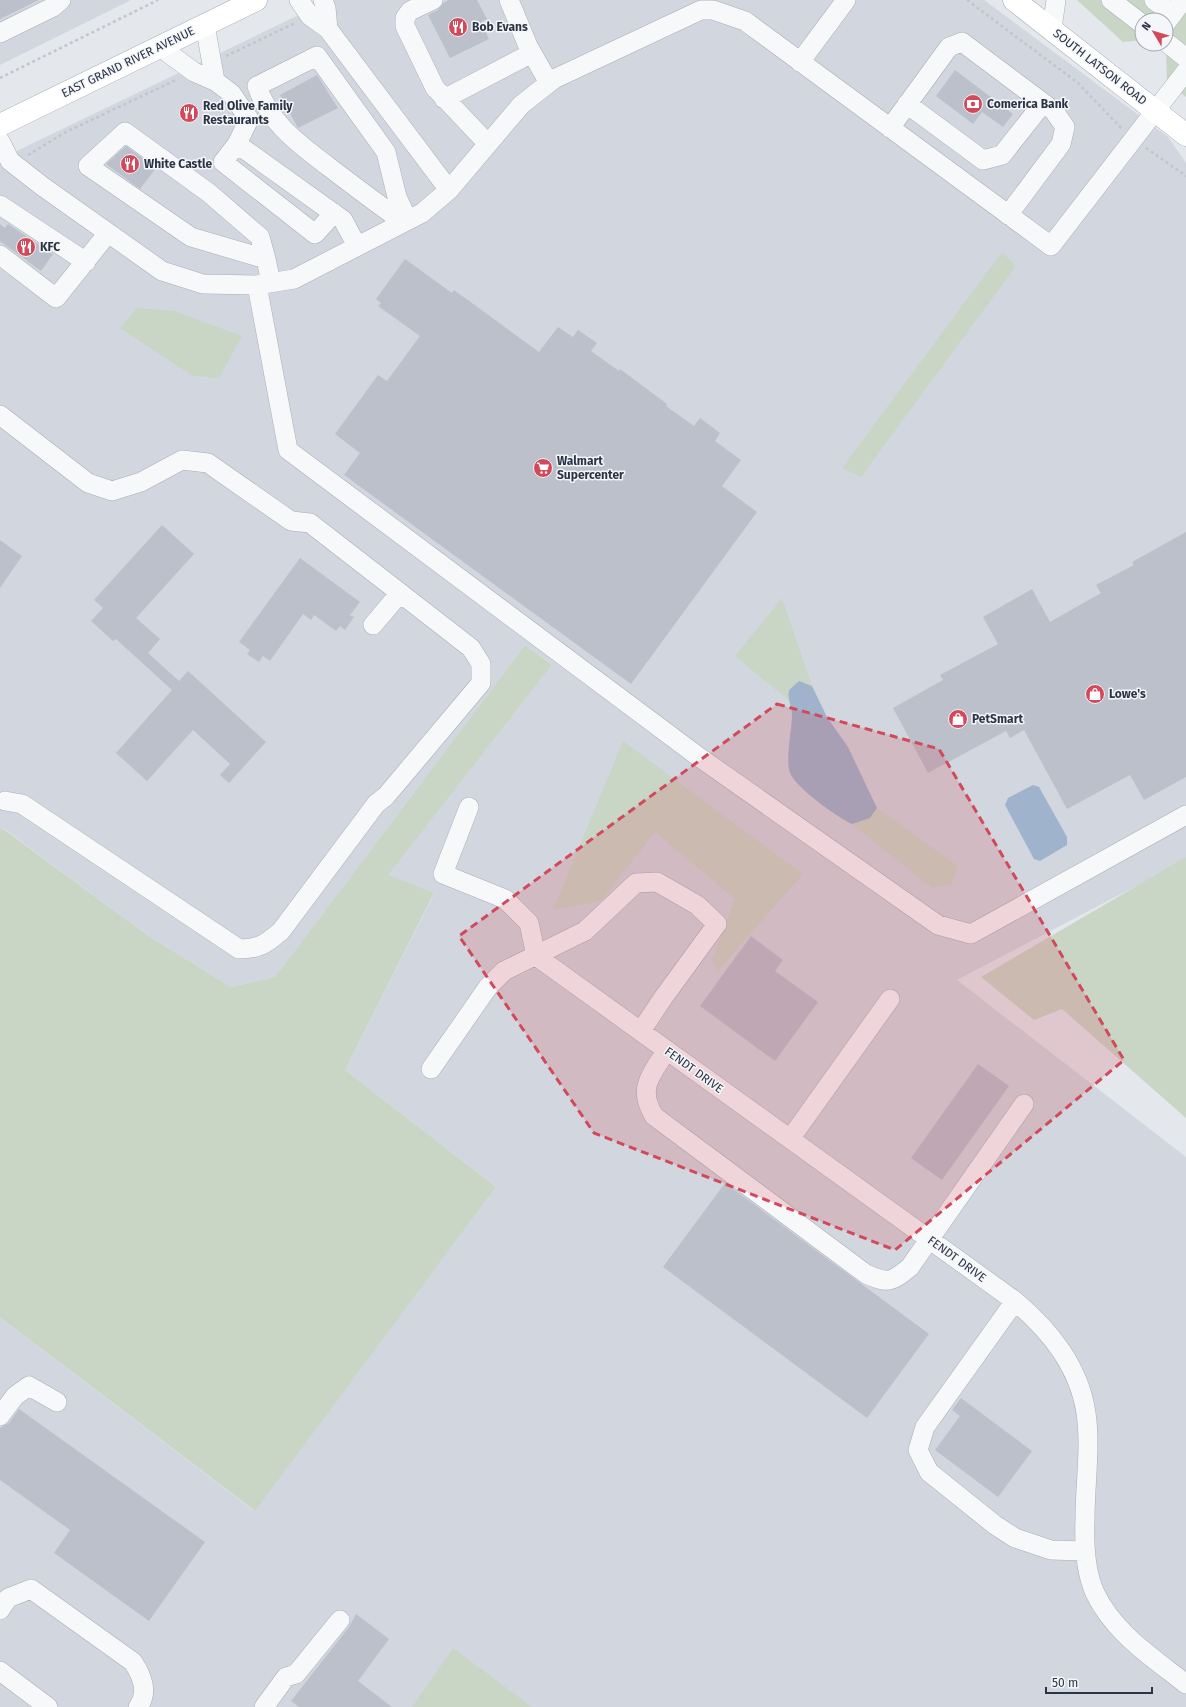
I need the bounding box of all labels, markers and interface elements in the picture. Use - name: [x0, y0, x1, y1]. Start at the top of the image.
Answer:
- north arrow: [1134, 12, 1174, 52]
- restaurant icon: Bob Evans: [447, 16, 469, 38]
- place label: Bob Evans: [472, 20, 528, 34]
- street label: EAST GRAND RIVER AVENUE: [59, 24, 197, 100]
- street label: SOUTH LATSON ROAD: [1050, 26, 1150, 108]
- bank icon: Comerica Bank: [962, 93, 984, 115]
- place label: Comerica Bank: [987, 97, 1069, 111]
- place label: Red Olive Family Restaurants: [203, 99, 293, 127]
- restaurant icon: Red Olive Family Restaurants: [178, 102, 200, 124]
- restaurant icon: White Castle: [119, 153, 141, 175]
- place label: White Castle: [144, 157, 212, 171]
- restaurant icon: KFC: [15, 236, 37, 258]
- place label: KFC: [40, 240, 60, 254]
- place label: Walmart Supercenter: [557, 454, 624, 482]
- supermarket icon: Walmart Supercenter: [532, 457, 554, 479]
- shop icon: Lowe's: [1084, 683, 1106, 705]
- place label: Lowe's: [1109, 687, 1146, 701]
- shop icon: PetSmart: [947, 708, 969, 730]
- place label: PetSmart: [972, 712, 1023, 726]
- street label: FENDT DRIVE: [662, 1044, 726, 1096]
- street label: FENDT DRIVE: [925, 1233, 989, 1285]
- scale bar: [1046, 1669, 1152, 1695]
- text: 50 m: [1052, 1676, 1078, 1690]

